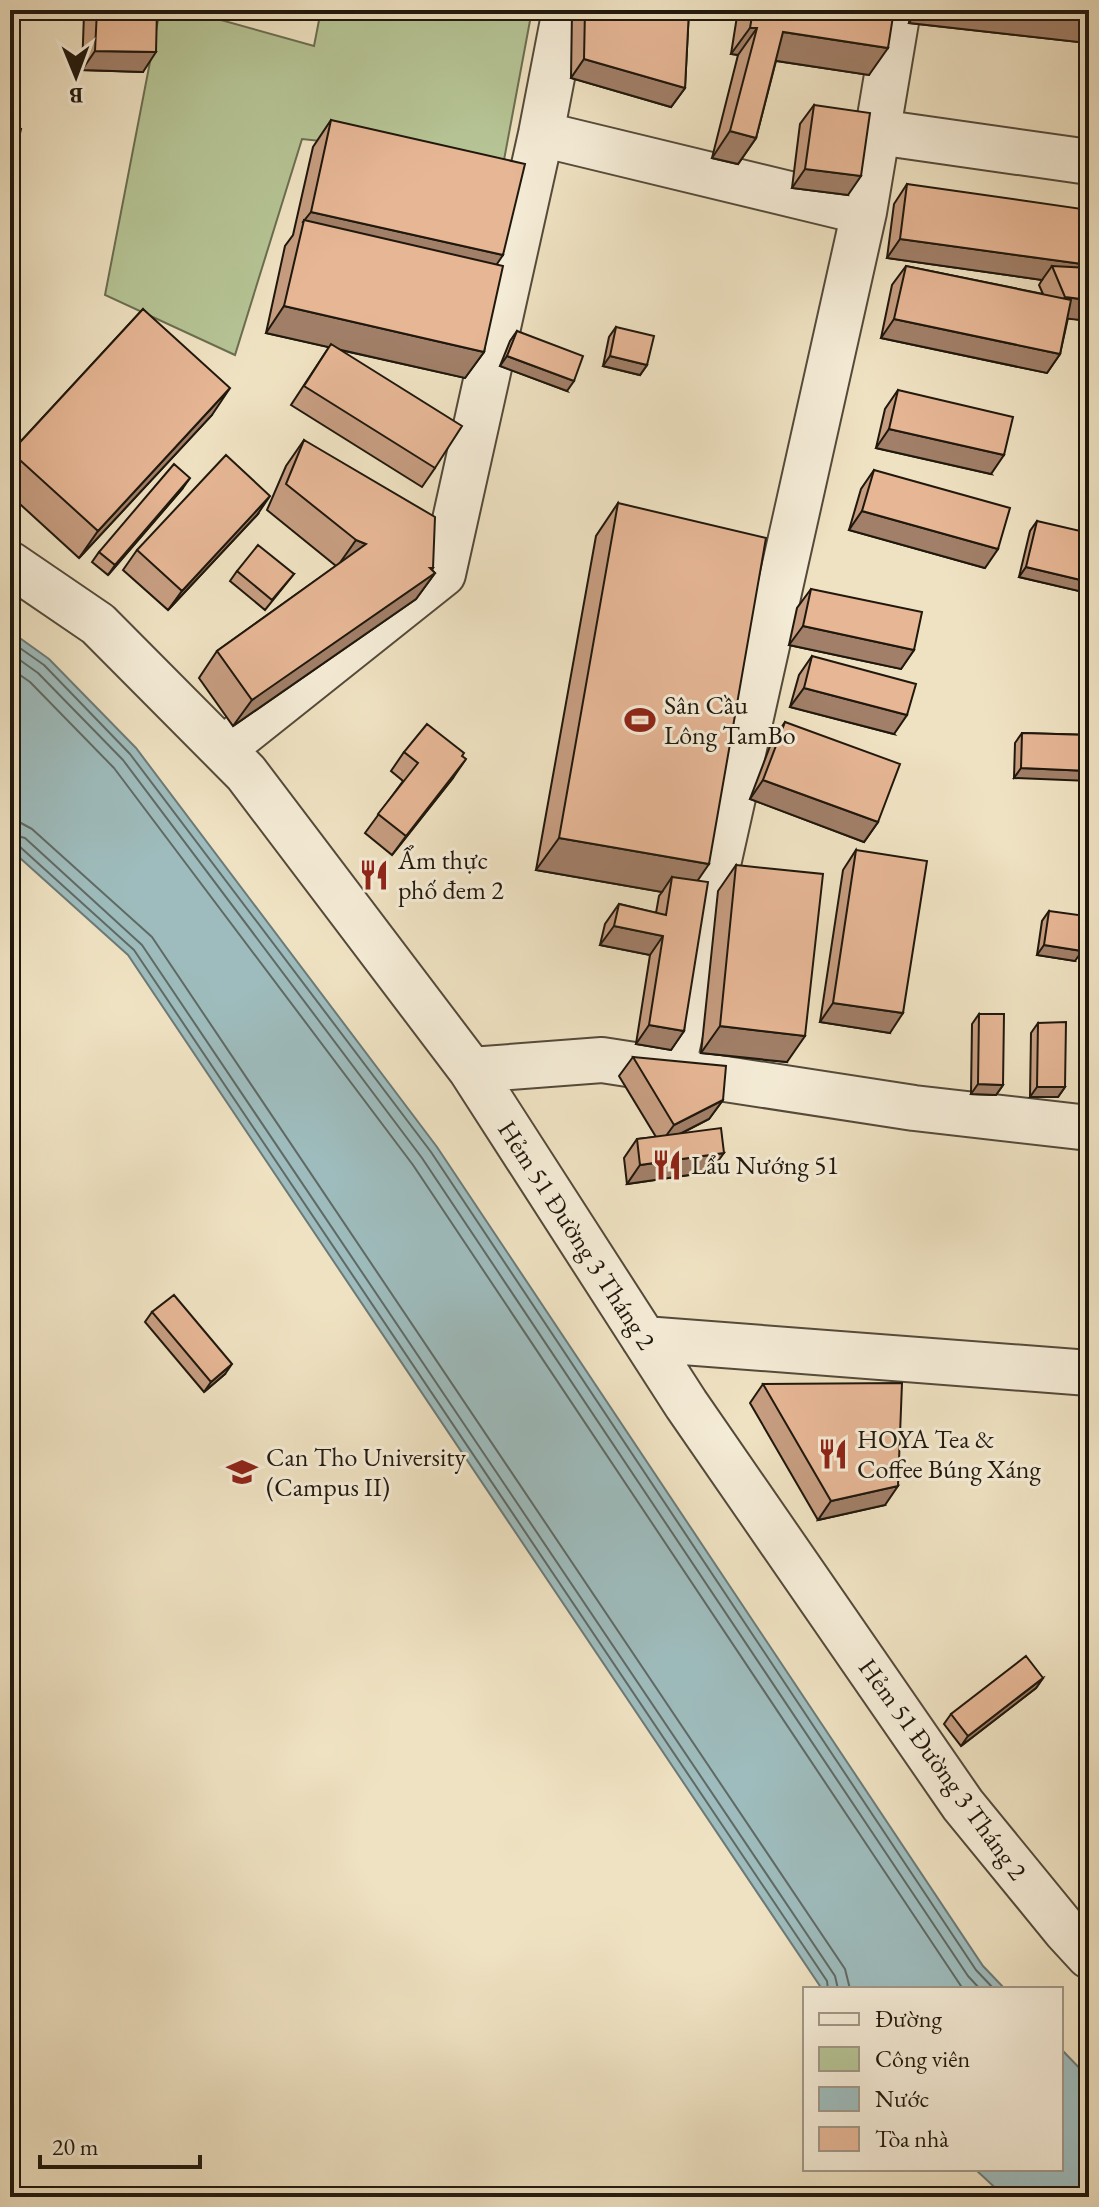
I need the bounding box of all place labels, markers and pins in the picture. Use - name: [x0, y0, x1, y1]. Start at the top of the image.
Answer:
- place label: Sân Cầu Lông TamBo: [664, 688, 796, 752]
- sports icon: Sân Cầu Lông TamBo: [623, 703, 657, 737]
- place label: Ẩm thực phố đem 2: [397, 843, 504, 907]
- restaurant icon: Ẩm thực phố đem 2: [357, 858, 391, 892]
- restaurant icon: Lẩu Nướng 51: [650, 1148, 684, 1182]
- place label: Lẩu Nướng 51: [691, 1148, 839, 1182]
- place label: HOYA Tea & Coffee Búng Xáng: [857, 1422, 1042, 1486]
- restaurant icon: HOYA Tea & Coffee Búng Xáng: [816, 1437, 850, 1471]
- place label: Can Tho University (Campus II): [266, 1440, 466, 1504]
- school or university icon: Can Tho University (Campus II): [225, 1455, 259, 1489]

